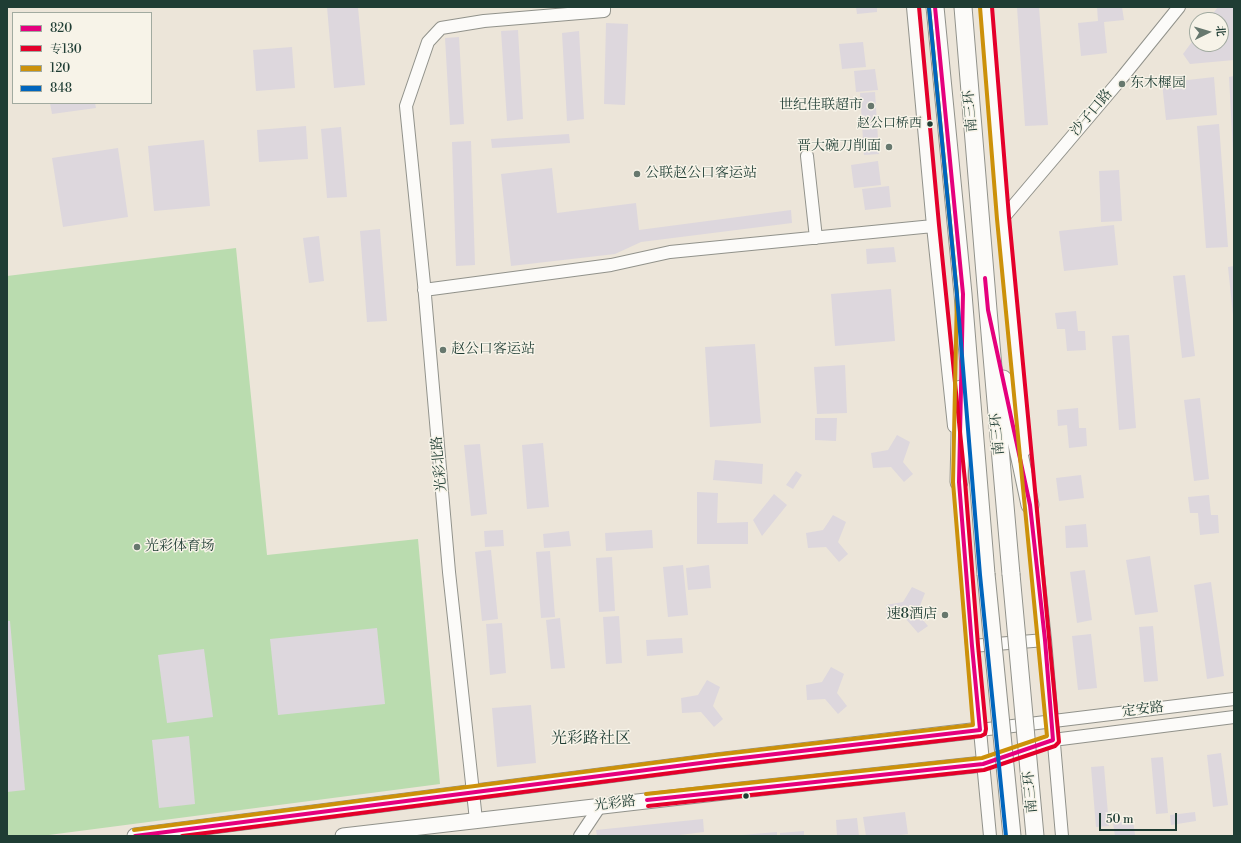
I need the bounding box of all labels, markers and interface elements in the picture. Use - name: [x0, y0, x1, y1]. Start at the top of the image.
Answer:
- legend: [12, 12, 152, 104]
- north arrow: [1189, 12, 1229, 52]
- text: 820: [50, 21, 72, 36]
- text: 北: [1213, 25, 1227, 37]
- text: 专130: [50, 42, 82, 57]
- text: 120: [50, 61, 70, 76]
- place label: 东木樨园: [1130, 76, 1186, 92]
- marker: 东木樨园: [1117, 79, 1127, 89]
- text: 848: [50, 81, 72, 96]
- street label: 沙子口路: [1068, 86, 1116, 140]
- street label: 南三环: [961, 89, 981, 133]
- place label: 世纪佳联超市: [779, 98, 863, 114]
- marker: 世纪佳联超市: [866, 101, 876, 111]
- place label: 赵公口桥西: [857, 116, 922, 132]
- marker: 赵公口桥西: [925, 119, 935, 129]
- place label: 晋大碗刀削面: [797, 139, 881, 155]
- marker: 晋大碗刀削面: [884, 142, 894, 152]
- place label: 公联赵公口客运站: [645, 166, 757, 182]
- marker: 公联赵公口客运站: [632, 169, 642, 179]
- place label: 赵公口客运站: [451, 342, 535, 358]
- marker: 赵公口客运站: [438, 345, 448, 355]
- street label: 南三环: [988, 412, 1008, 456]
- street label: 光彩北路: [429, 435, 451, 493]
- place label: 光彩体育场: [145, 539, 215, 555]
- marker: 光彩体育场: [132, 542, 142, 552]
- place label: 速8酒店: [886, 607, 937, 623]
- marker: 速8酒店: [940, 610, 950, 620]
- street label: 定安路: [1121, 699, 1165, 721]
- district label: 光彩路社区: [551, 729, 631, 749]
- street label: 南三环: [1021, 770, 1041, 814]
- unlabelled marker: [741, 791, 751, 801]
- street label: 光彩路: [593, 793, 637, 815]
- scale bar: [1101, 805, 1179, 831]
- text: 50 m: [1106, 812, 1134, 827]

